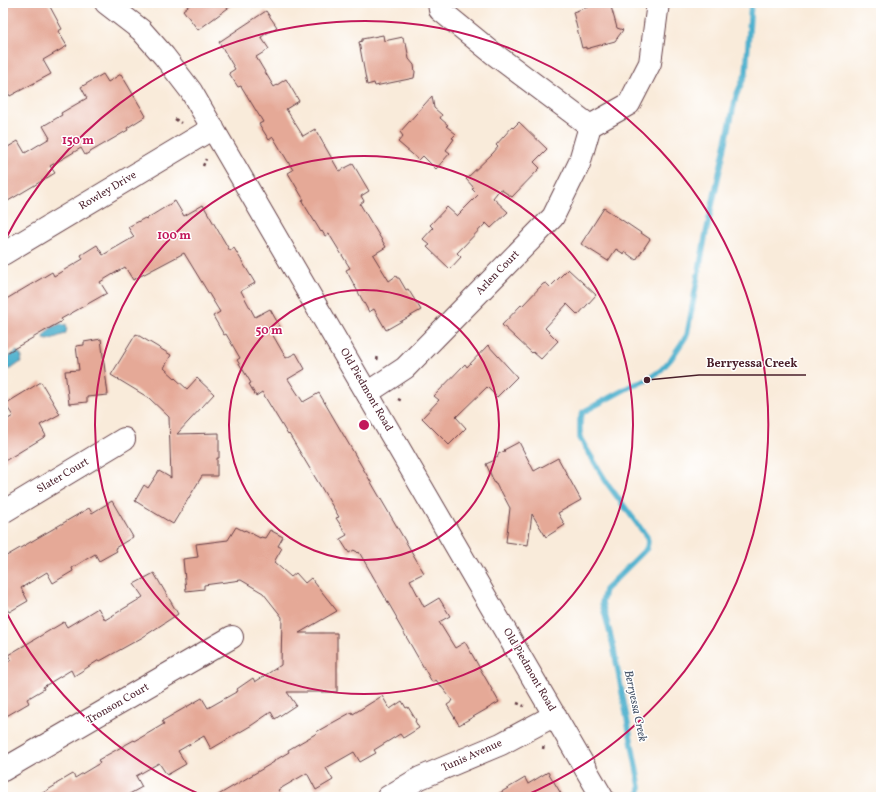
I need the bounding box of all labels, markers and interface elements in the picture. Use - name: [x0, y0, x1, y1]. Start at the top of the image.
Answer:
- text: 150 m: [62, 133, 94, 149]
- street label: Rowley Drive: [76, 168, 140, 214]
- text: 100 m: [157, 228, 191, 244]
- street label: Arlen Court: [473, 247, 523, 299]
- text: 50 m: [255, 323, 283, 339]
- street label: Old Piedmont Road: [336, 346, 396, 434]
- callout: Berryessa Creek: [699, 351, 806, 375]
- text: Berryessa Creek: [706, 356, 798, 372]
- centre of rings: [357, 418, 371, 432]
- street label: Slater Court: [34, 455, 92, 497]
- street label: Old Piedmont Road: [499, 626, 559, 714]
- water label: Berryessa Creek: [620, 669, 650, 744]
- street label: Tronson Court: [84, 680, 152, 728]
- street label: Tunis Avenue: [439, 736, 505, 776]

